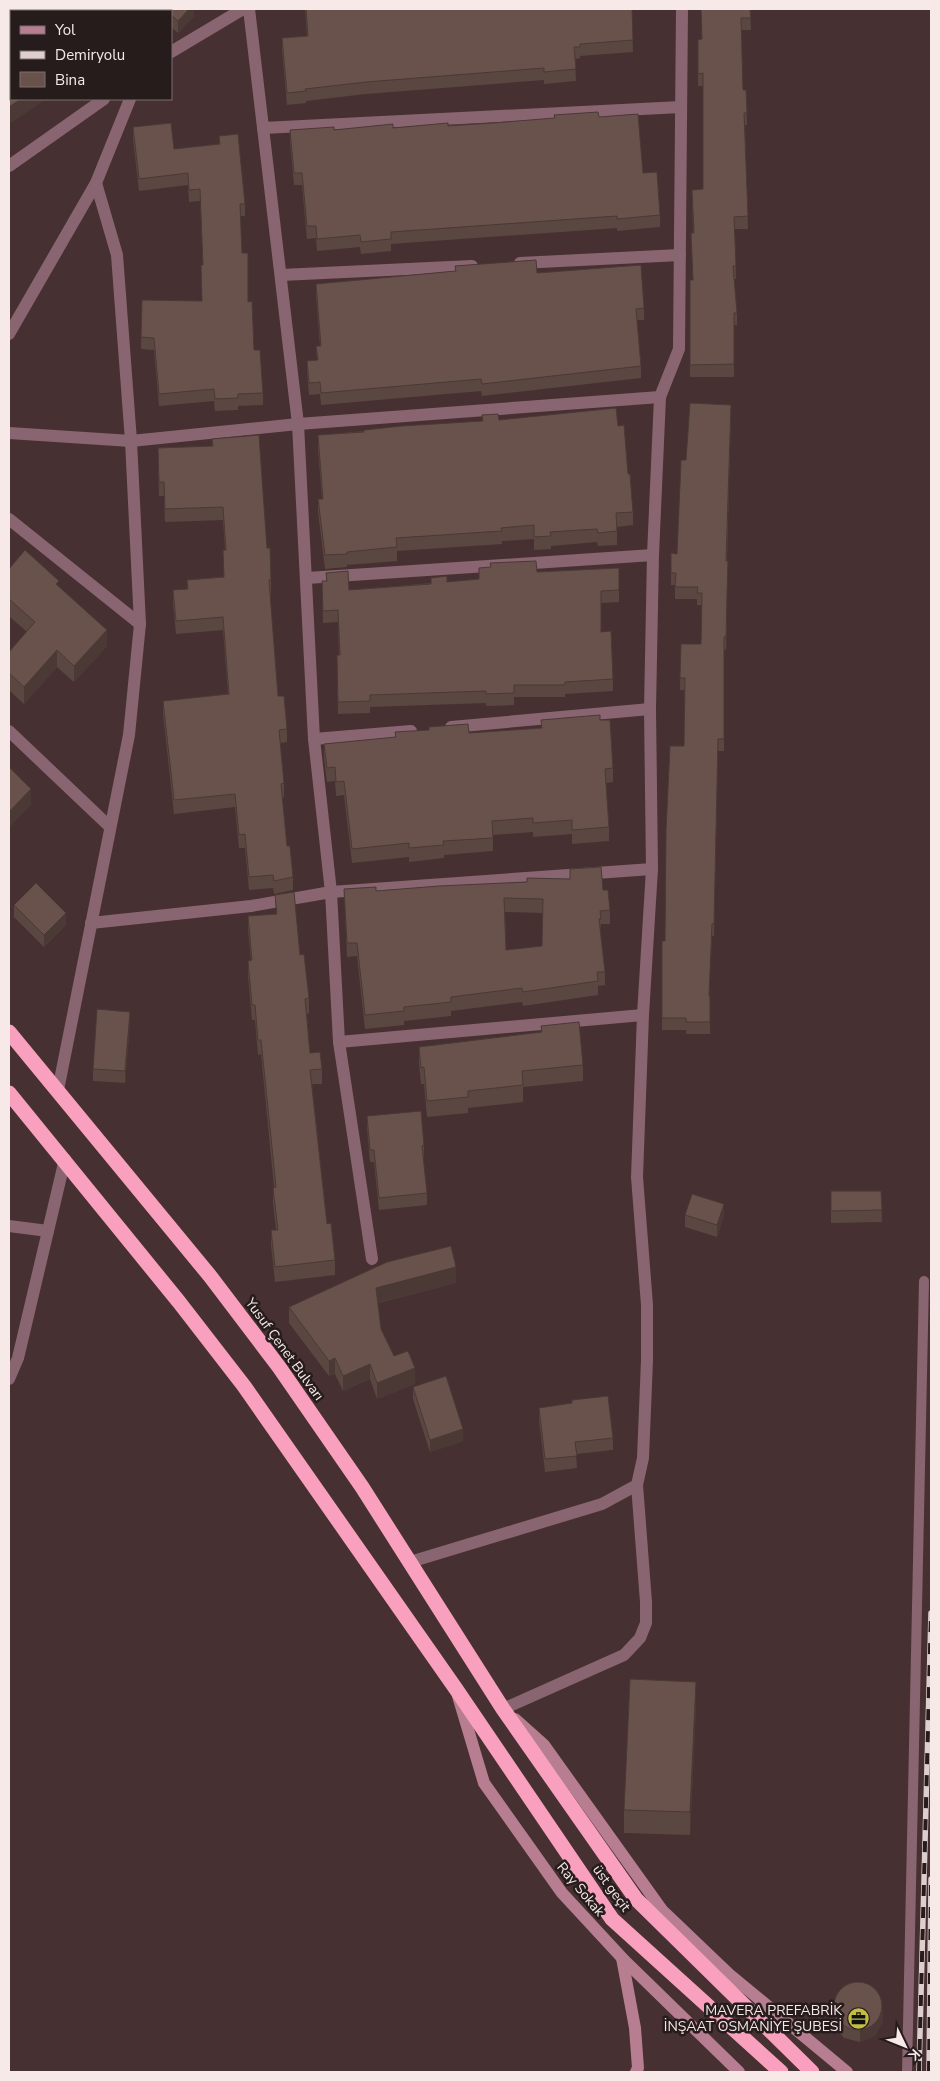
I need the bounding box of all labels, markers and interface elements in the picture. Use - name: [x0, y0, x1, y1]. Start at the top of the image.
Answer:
- legend: [10, 10, 172, 100]
- text: Yol: [54, 20, 76, 40]
- text: Demiryolu: [55, 45, 125, 65]
- text: Bina: [55, 70, 85, 90]
- street label: Yusuf Çenet Bulvarı: [240, 1293, 328, 1404]
- street label: Ray Sokak: [552, 1858, 609, 1921]
- street label: üst geçit: [588, 1861, 635, 1916]
- place label: MAVERA PREFABRİK İNŞAAT OSMANİYE ŞUBESİ: [664, 2001, 842, 2036]
- office icon: MAVERA PREFABRİK İNŞAAT OSMANİYE ŞUBESİ: [846, 2006, 870, 2030]
- north arrow: [880, 2021, 930, 2071]
- text: K: [904, 2045, 924, 2065]

